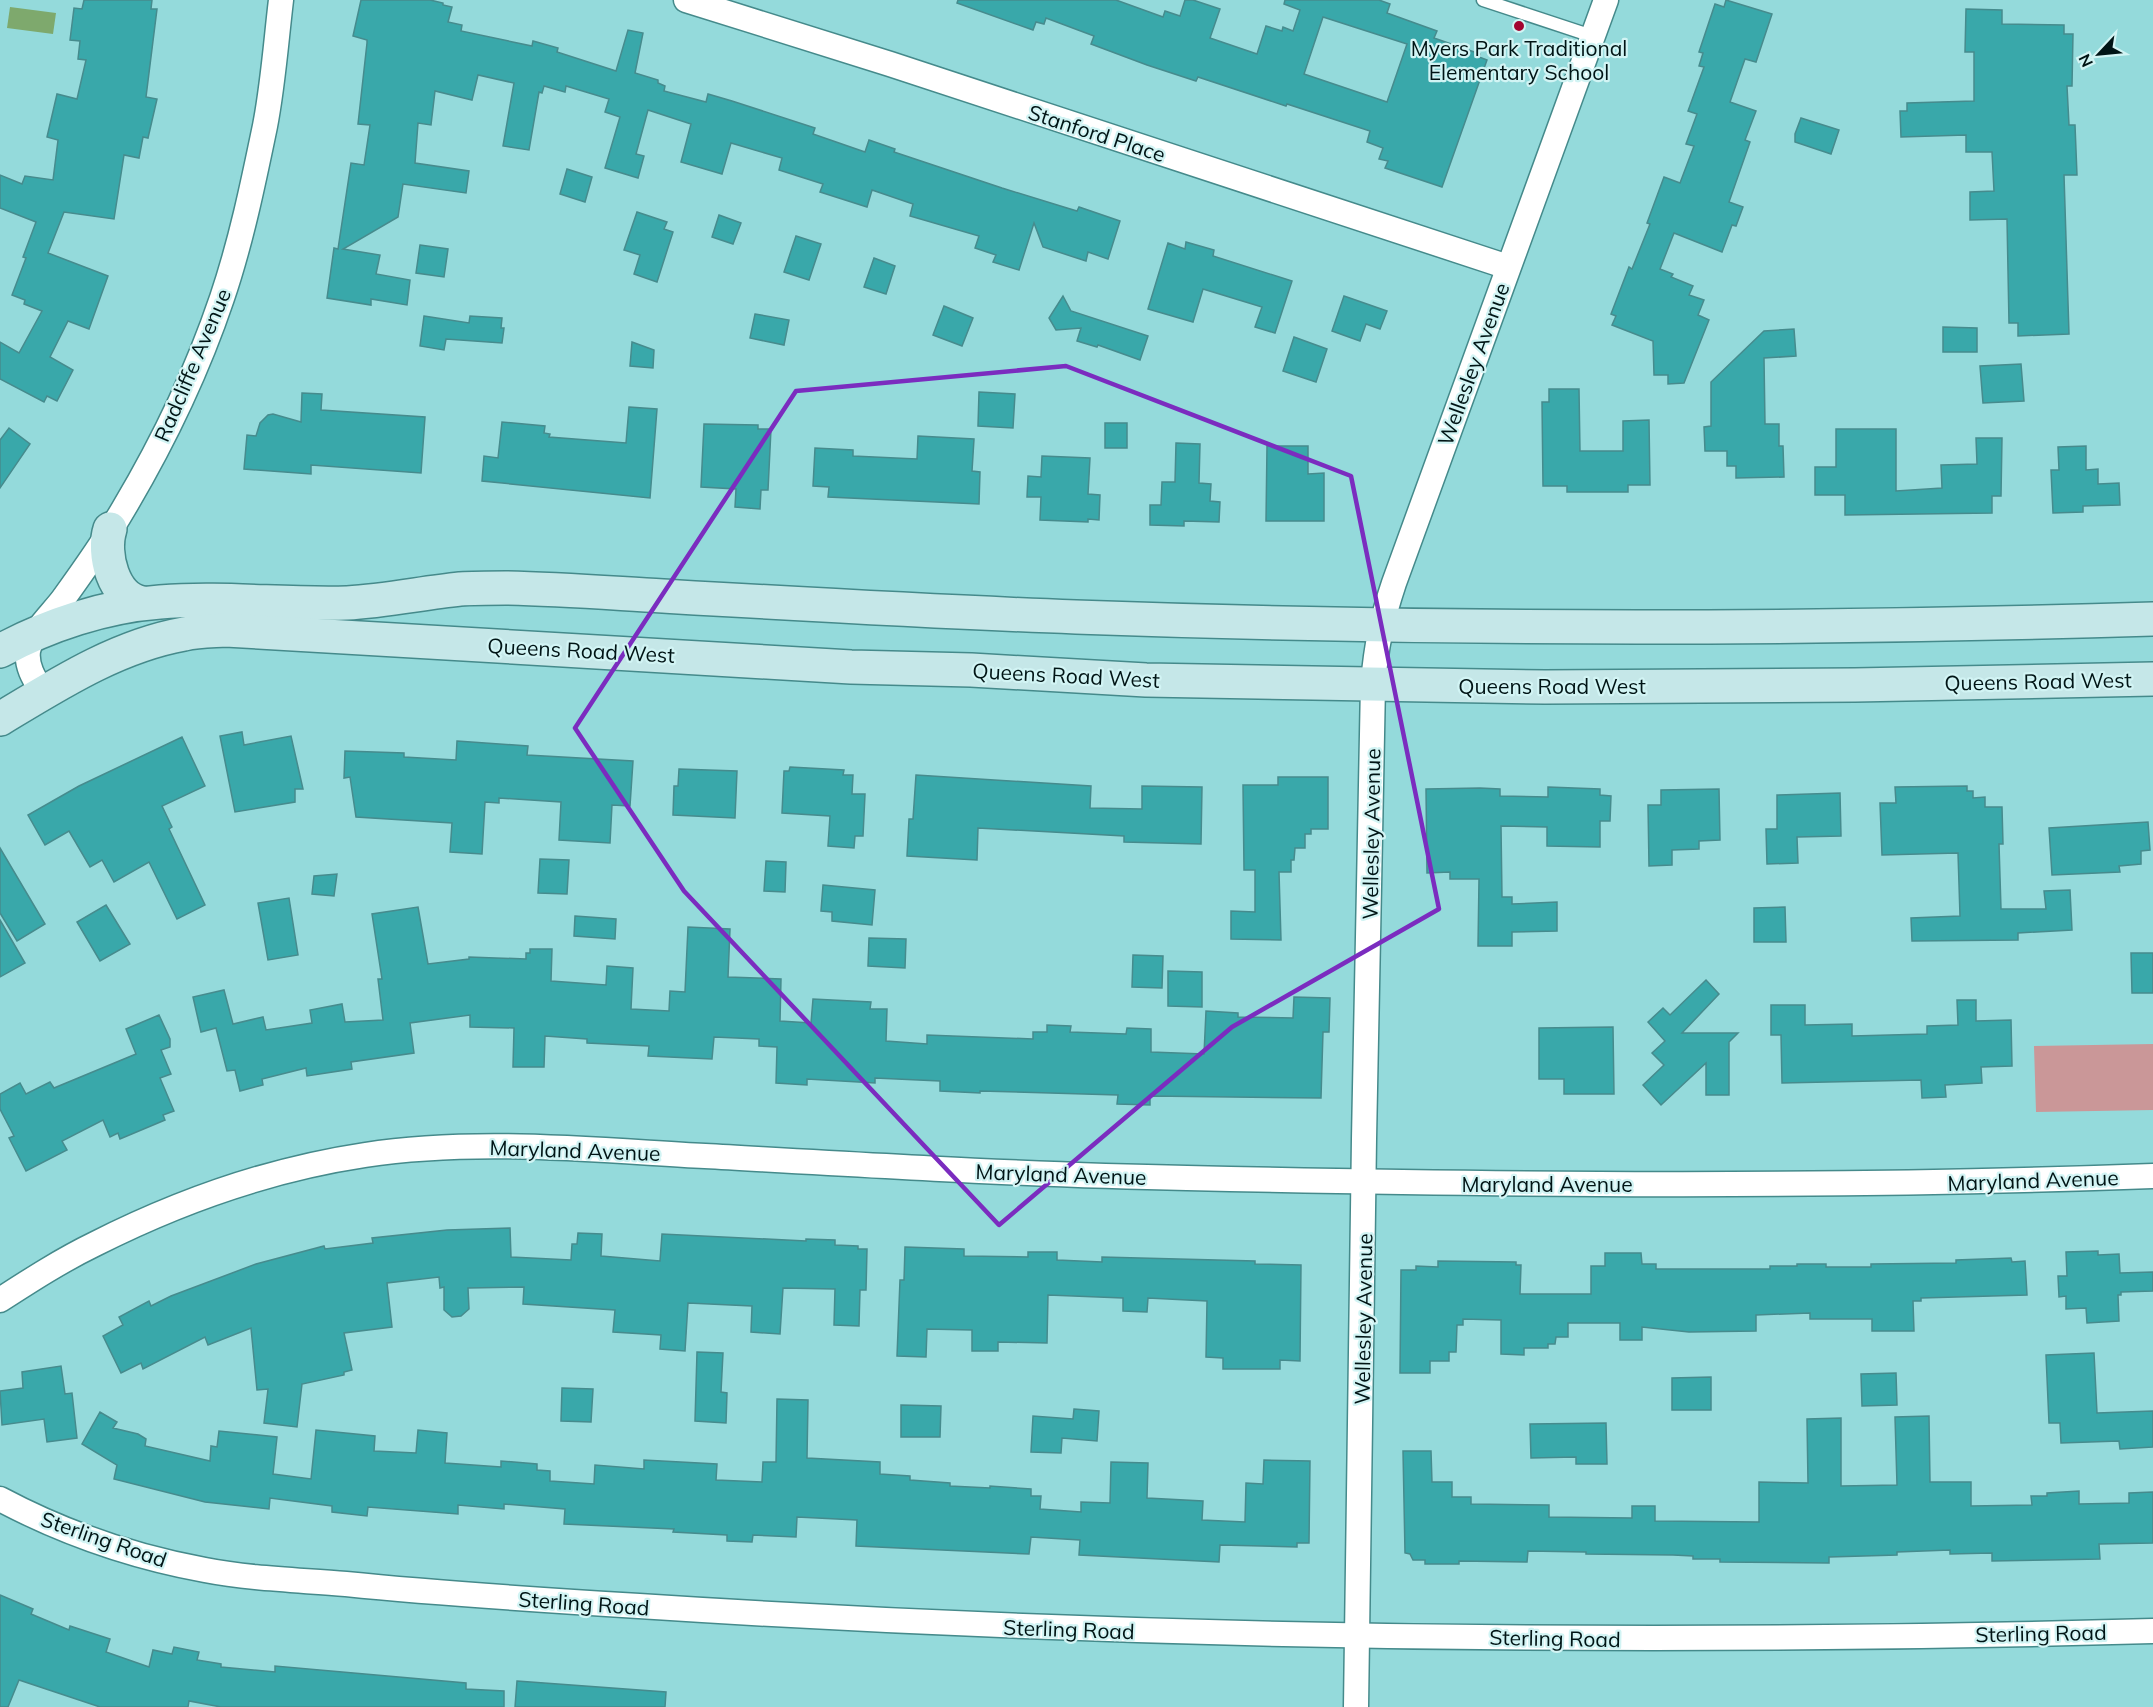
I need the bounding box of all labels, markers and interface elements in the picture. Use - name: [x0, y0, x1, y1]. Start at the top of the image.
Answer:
- marker: Myers Park Traditional Elementary School: [1512, 19, 1526, 33]
- north arrow: [2069, 24, 2129, 84]
- place label: Myers Park Traditional Elementary School: [1411, 35, 1627, 85]
- text: N: [2074, 51, 2097, 70]
- street label: Stanford Place: [1025, 99, 1169, 167]
- street label: Wellesley Avenue: [1431, 279, 1515, 449]
- street label: Radcliffe Avenue: [148, 285, 236, 445]
- street label: Queens Road West: [487, 632, 675, 668]
- street label: Queens Road West: [972, 657, 1160, 693]
- street label: Queens Road West: [1944, 666, 2132, 696]
- street label: Queens Road West: [1458, 673, 1646, 699]
- street label: Wellesley Avenue: [1357, 748, 1385, 920]
- street label: Maryland Avenue: [489, 1134, 661, 1166]
- street label: Maryland Avenue: [975, 1158, 1147, 1190]
- street label: Maryland Avenue: [1947, 1164, 2119, 1196]
- street label: Maryland Avenue: [1461, 1171, 1633, 1197]
- street label: Wellesley Avenue: [1349, 1233, 1377, 1405]
- street label: Sterling Road: [38, 1505, 170, 1573]
- street label: Sterling Road: [518, 1585, 650, 1621]
- street label: Sterling Road: [1003, 1614, 1135, 1644]
- street label: Sterling Road: [1975, 1619, 2107, 1647]
- street label: Sterling Road: [1489, 1624, 1621, 1652]

